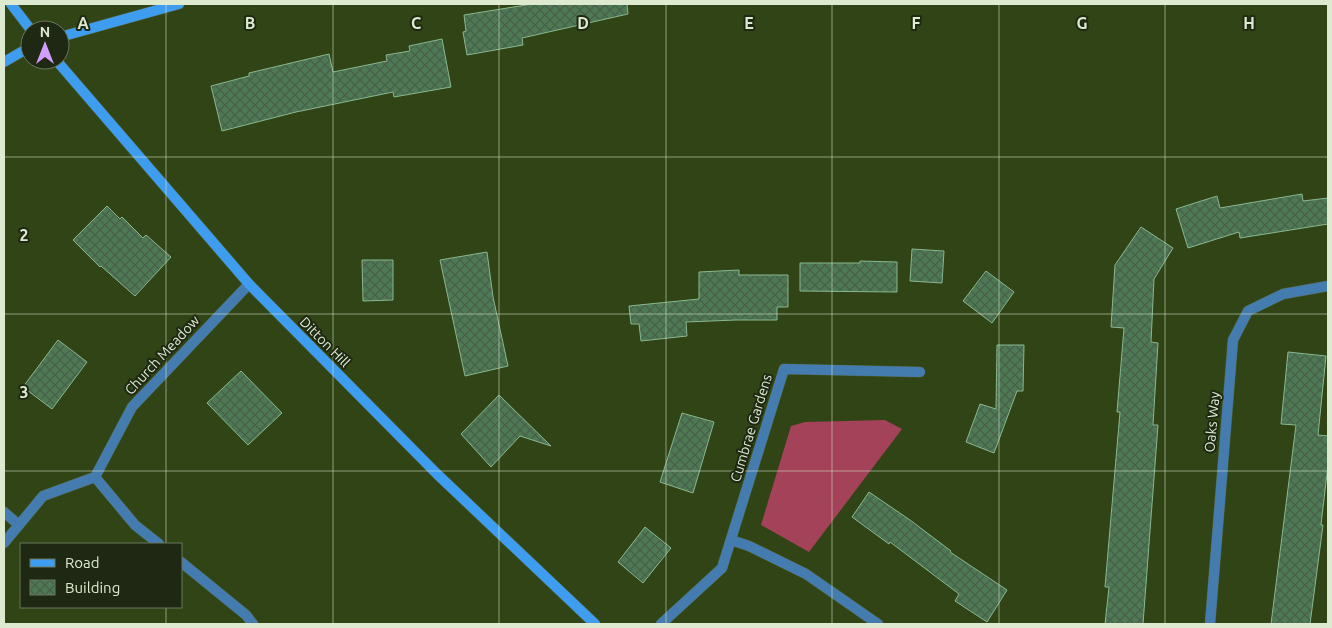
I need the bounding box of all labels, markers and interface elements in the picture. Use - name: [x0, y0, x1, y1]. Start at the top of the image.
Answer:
- text: A: [77, 14, 89, 32]
- text: B: [245, 14, 255, 32]
- text: C: [411, 14, 421, 32]
- text: D: [577, 14, 589, 32]
- text: E: [744, 14, 754, 32]
- text: F: [912, 14, 921, 32]
- text: G: [1076, 14, 1088, 32]
- text: H: [1243, 14, 1255, 32]
- north arrow: [20, 20, 70, 70]
- text: N: [40, 24, 50, 40]
- text: 2: [19, 226, 29, 244]
- street label: Church Meadow: [121, 312, 203, 398]
- street label: Ditton Hill: [297, 314, 354, 371]
- street label: Cumbrae Gardens: [727, 372, 775, 484]
- text: 3: [19, 383, 29, 401]
- street label: Oaks Way: [1201, 391, 1223, 453]
- legend: [20, 543, 182, 608]
- text: Road: [65, 554, 100, 571]
- text: Building: [65, 579, 120, 596]

